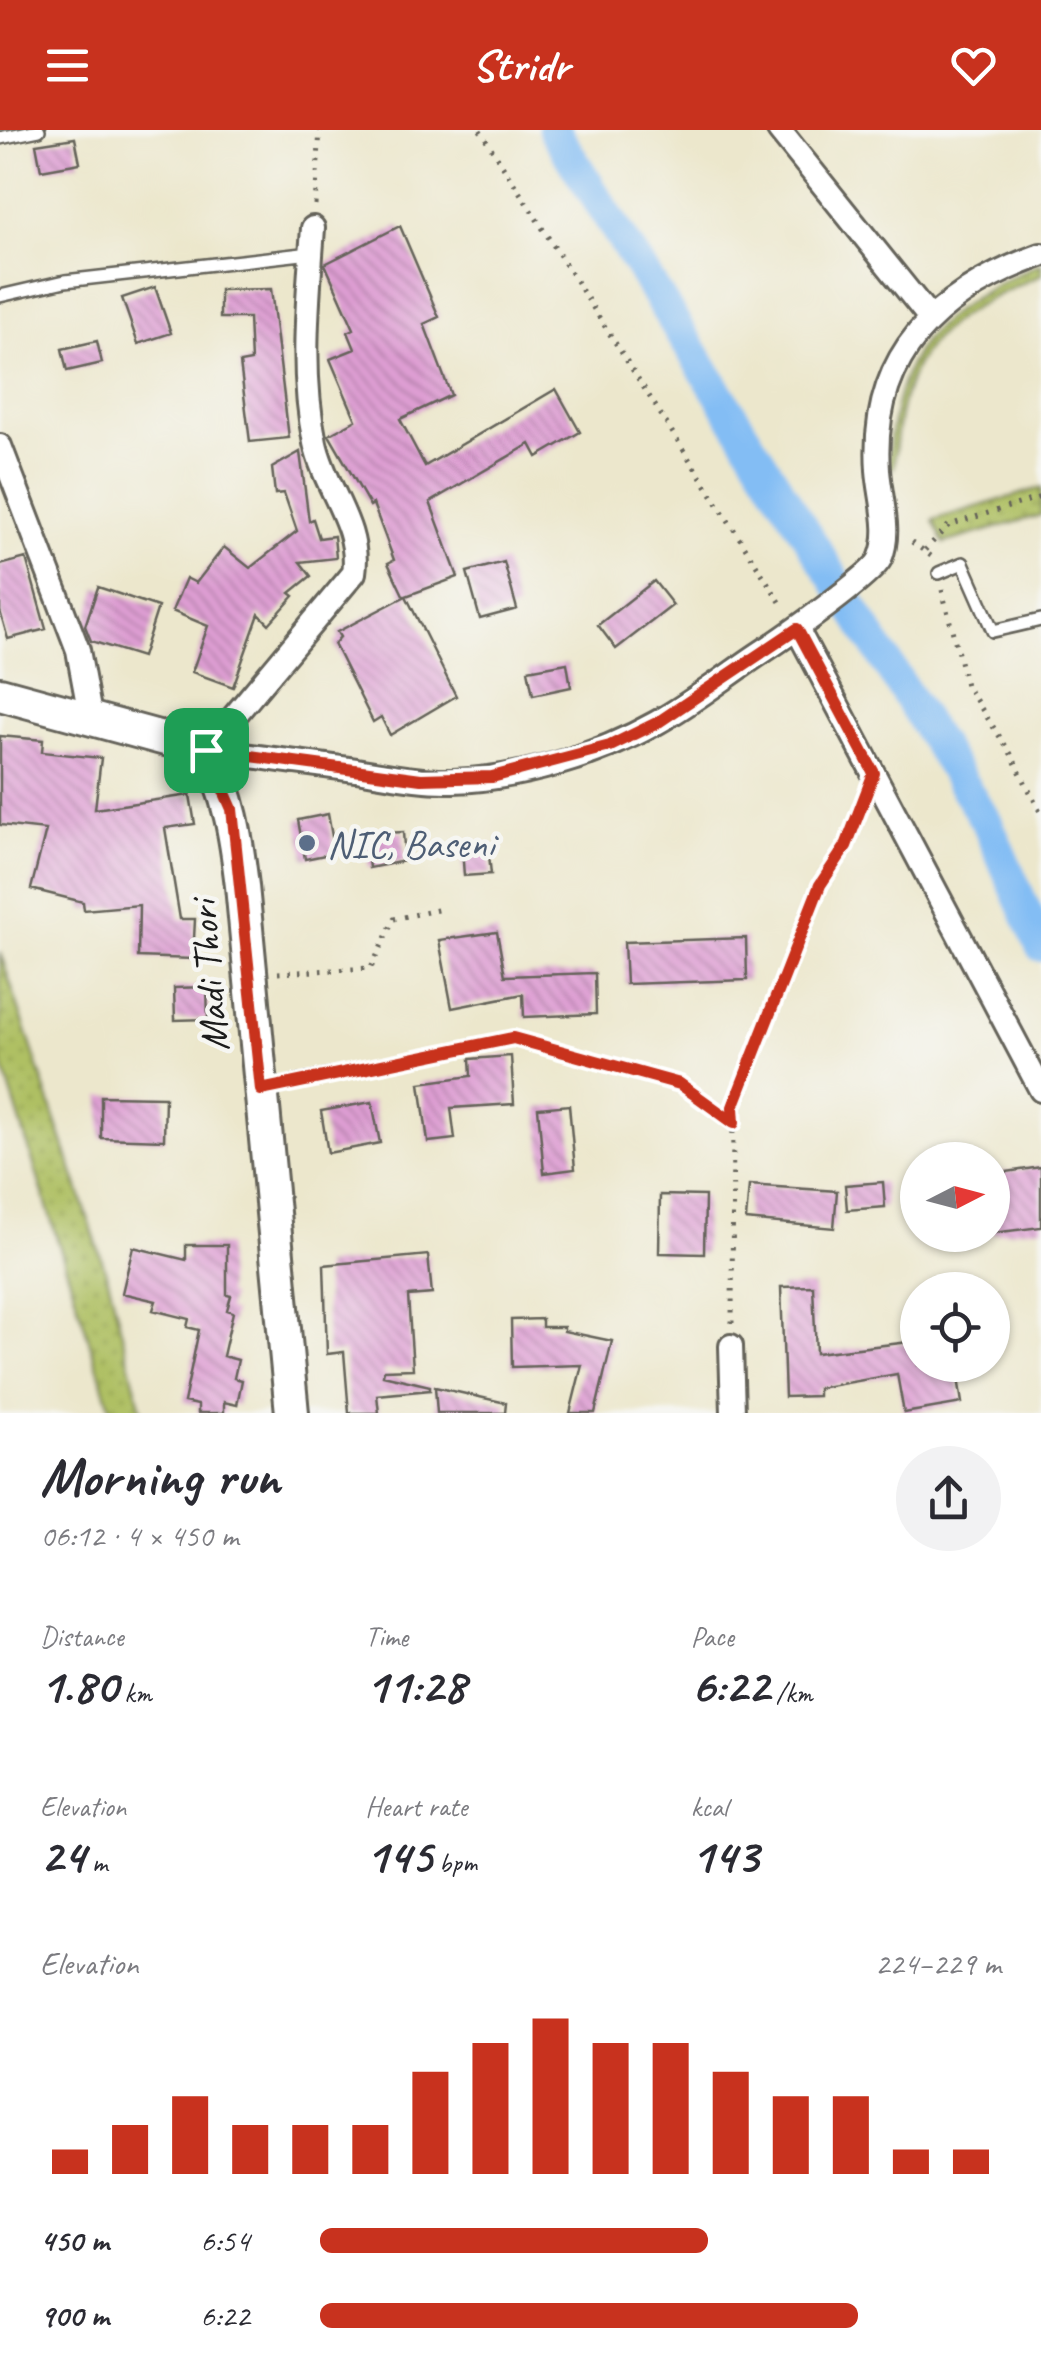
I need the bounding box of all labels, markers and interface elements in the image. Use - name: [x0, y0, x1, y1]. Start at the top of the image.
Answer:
- text: Stridr: [472, 37, 569, 94]
- icon: menu: [40, 38, 95, 93]
- icon: heart: [946, 38, 1001, 93]
- pin: [164, 708, 249, 793]
- icon: arrive: [179, 723, 234, 778]
- place label: NIC, Baseni: [327, 819, 499, 869]
- marker: NIC, Baseni: [296, 832, 318, 854]
- street label: Madi Thori: [177, 894, 241, 1054]
- north arrow: [900, 1142, 1010, 1252]
- map controls: [900, 1142, 1010, 1382]
- button: locate: [900, 1272, 1010, 1382]
- text: Morning run: [40, 1442, 280, 1512]
- button: share: [896, 1446, 1001, 1551]
- text: 06:12 · 4 × 450 m: [40, 1515, 238, 1556]
- text: Distance: [40, 1619, 124, 1654]
- text: Time: [365, 1619, 408, 1654]
- text: Pace: [691, 1619, 734, 1654]
- text: 1.80: [40, 1654, 117, 1717]
- text: 11:28: [365, 1654, 465, 1717]
- text: 6:22: [691, 1654, 769, 1717]
- text: km: [117, 1675, 152, 1710]
- text: /km: [769, 1675, 812, 1710]
- text: Elevation: [40, 1789, 126, 1824]
- text: Heart rate: [365, 1789, 467, 1824]
- text: kcal: [691, 1789, 728, 1824]
- text: 24: [40, 1824, 85, 1887]
- text: 145: [365, 1824, 432, 1887]
- text: 143: [691, 1824, 758, 1887]
- text: m: [85, 1845, 107, 1880]
- text: bpm: [432, 1845, 477, 1880]
- text: Elevation: [40, 1943, 138, 1984]
- text: 224–229 m: [875, 1943, 1001, 1984]
- text: 450 m: [40, 2220, 109, 2261]
- text: 6:54: [200, 2220, 250, 2261]
- text: 900 m: [40, 2295, 109, 2336]
- text: 6:22: [200, 2295, 250, 2336]

